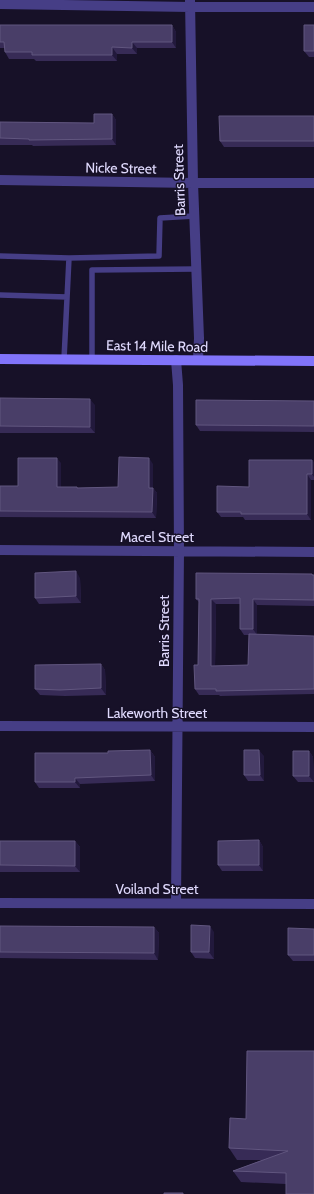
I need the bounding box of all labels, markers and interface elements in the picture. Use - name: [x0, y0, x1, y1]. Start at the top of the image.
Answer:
- street label: Barris Street: [169, 144, 189, 216]
- street label: Nicke Street: [85, 158, 157, 178]
- street label: East 14 Mile Road: [106, 336, 208, 356]
- street label: Macel Street: [120, 528, 194, 546]
- street label: Barris Street: [155, 595, 173, 667]
- street label: Lakeworth Street: [107, 704, 208, 722]
- street label: Voiland Street: [115, 880, 199, 898]

